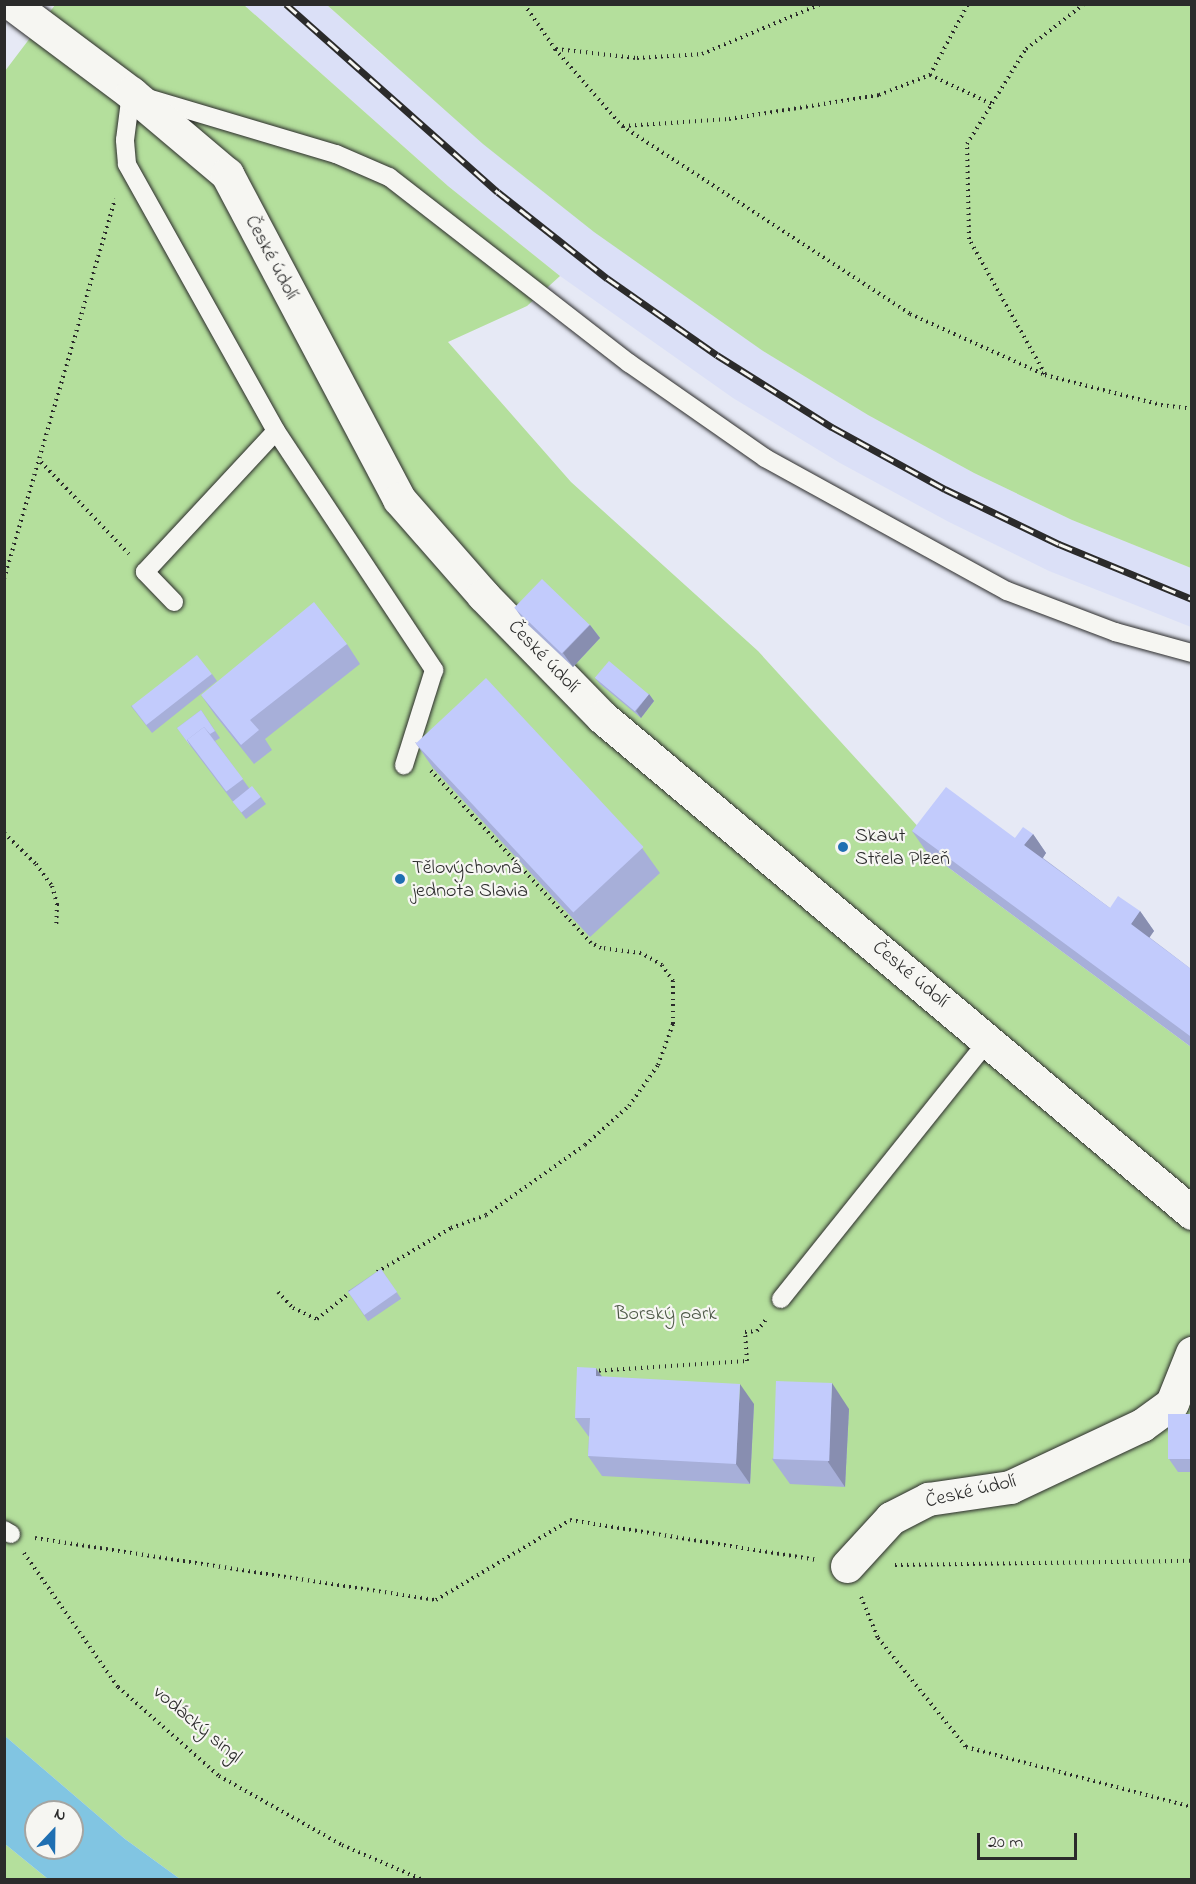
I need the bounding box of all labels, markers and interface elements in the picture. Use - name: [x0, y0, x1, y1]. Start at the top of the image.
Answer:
- street label: České údolí: [239, 212, 303, 304]
- street label: České údolí: [502, 615, 584, 699]
- place label: Skaut Střela Plzeň: [855, 824, 950, 871]
- marker: Skaut Střela Plzeň: [836, 840, 850, 854]
- place label: Tělovýchovná jednota Slavia: [412, 856, 528, 903]
- marker: Tělovýchovná jednota Slavia: [393, 872, 407, 886]
- street label: České údolí: [867, 936, 953, 1014]
- park label: Borský park: [615, 1302, 717, 1326]
- street label: České údolí: [923, 1470, 1019, 1514]
- street label: vodácký singl: [148, 1681, 246, 1769]
- north arrow: [24, 1800, 84, 1860]
- text: N: [50, 1802, 70, 1828]
- scale bar: [980, 1821, 1080, 1859]
- text: 20 m: [988, 1830, 1023, 1856]

